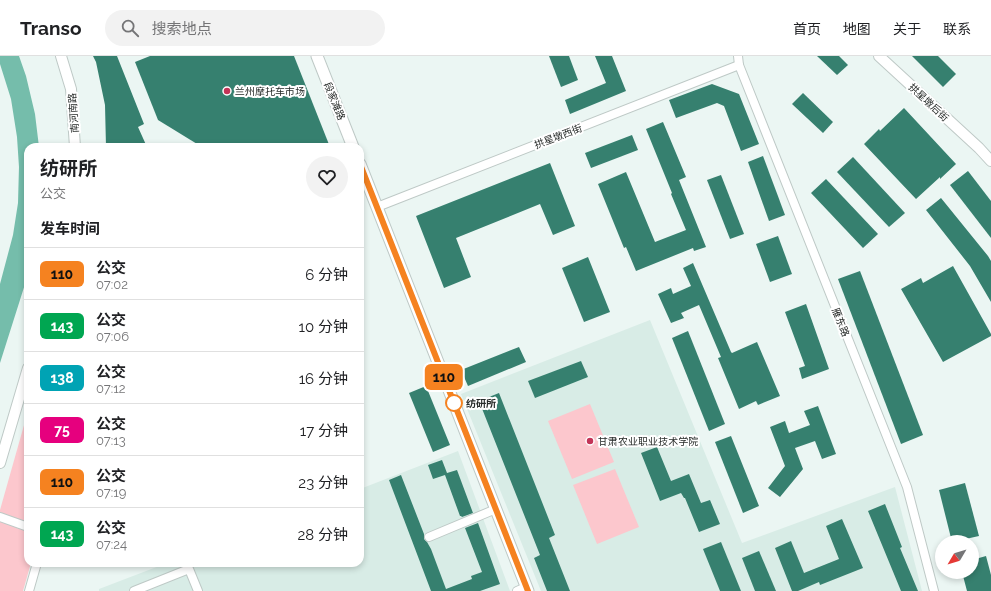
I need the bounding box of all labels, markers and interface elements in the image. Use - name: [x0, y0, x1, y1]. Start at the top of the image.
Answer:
- search box: [105, 10, 385, 46]
- text: Transo: [20, 17, 81, 39]
- icon: search: [119, 17, 141, 39]
- text: 搜索地点: [151, 20, 211, 38]
- text: 首页: [793, 21, 821, 37]
- text: 地图: [843, 21, 871, 37]
- text: 关于: [893, 21, 921, 37]
- text: 联系: [943, 21, 971, 37]
- street label: 段家滩路: [322, 81, 347, 122]
- street label: 拱星墩后街: [907, 81, 951, 123]
- marker: 兰州摩托车市场: [222, 86, 232, 96]
- place label: 兰州摩托车市场: [235, 86, 305, 97]
- street label: 南河南路: [67, 93, 80, 133]
- street label: 拱星墩西街: [533, 122, 583, 151]
- button: heart: [306, 156, 348, 198]
- text: 纺研所: [40, 157, 97, 179]
- text: 公交: [40, 186, 66, 201]
- text: 发车时间: [40, 220, 100, 238]
- text: 公交: [96, 259, 126, 277]
- text: 110: [51, 266, 73, 282]
- text: 6 分钟: [305, 266, 348, 284]
- text: 07:02: [96, 277, 128, 292]
- street label: 雁东路: [830, 306, 851, 338]
- text: 公交: [96, 311, 126, 329]
- text: 143: [51, 318, 73, 334]
- text: 10 分钟: [299, 318, 348, 336]
- text: 07:06: [96, 329, 129, 344]
- text: 公交: [96, 363, 126, 381]
- line badge: 110: [421, 364, 467, 390]
- text: 110: [433, 369, 455, 385]
- text: 138: [50, 370, 74, 386]
- text: 16 分钟: [299, 370, 348, 388]
- text: 07:12: [96, 381, 126, 396]
- marker: 纺研所: [445, 394, 463, 412]
- place label: 纺研所: [466, 398, 496, 409]
- text: 公交: [96, 415, 126, 433]
- text: 75: [54, 422, 70, 438]
- text: 17 分钟: [300, 422, 348, 440]
- text: 07:13: [96, 433, 126, 448]
- marker: 甘肃农业职业技术学院: [585, 436, 595, 446]
- place label: 甘肃农业职业技术学院: [598, 436, 698, 447]
- text: 公交: [96, 467, 126, 485]
- text: 110: [51, 474, 73, 490]
- text: 23 分钟: [298, 474, 348, 492]
- text: 07:19: [96, 485, 126, 500]
- text: 公交: [96, 519, 126, 537]
- text: 143: [51, 526, 73, 542]
- text: 28 分钟: [297, 526, 348, 544]
- north arrow: [935, 535, 979, 579]
- map controls: [935, 535, 979, 579]
- text: 07:24: [96, 537, 127, 552]

